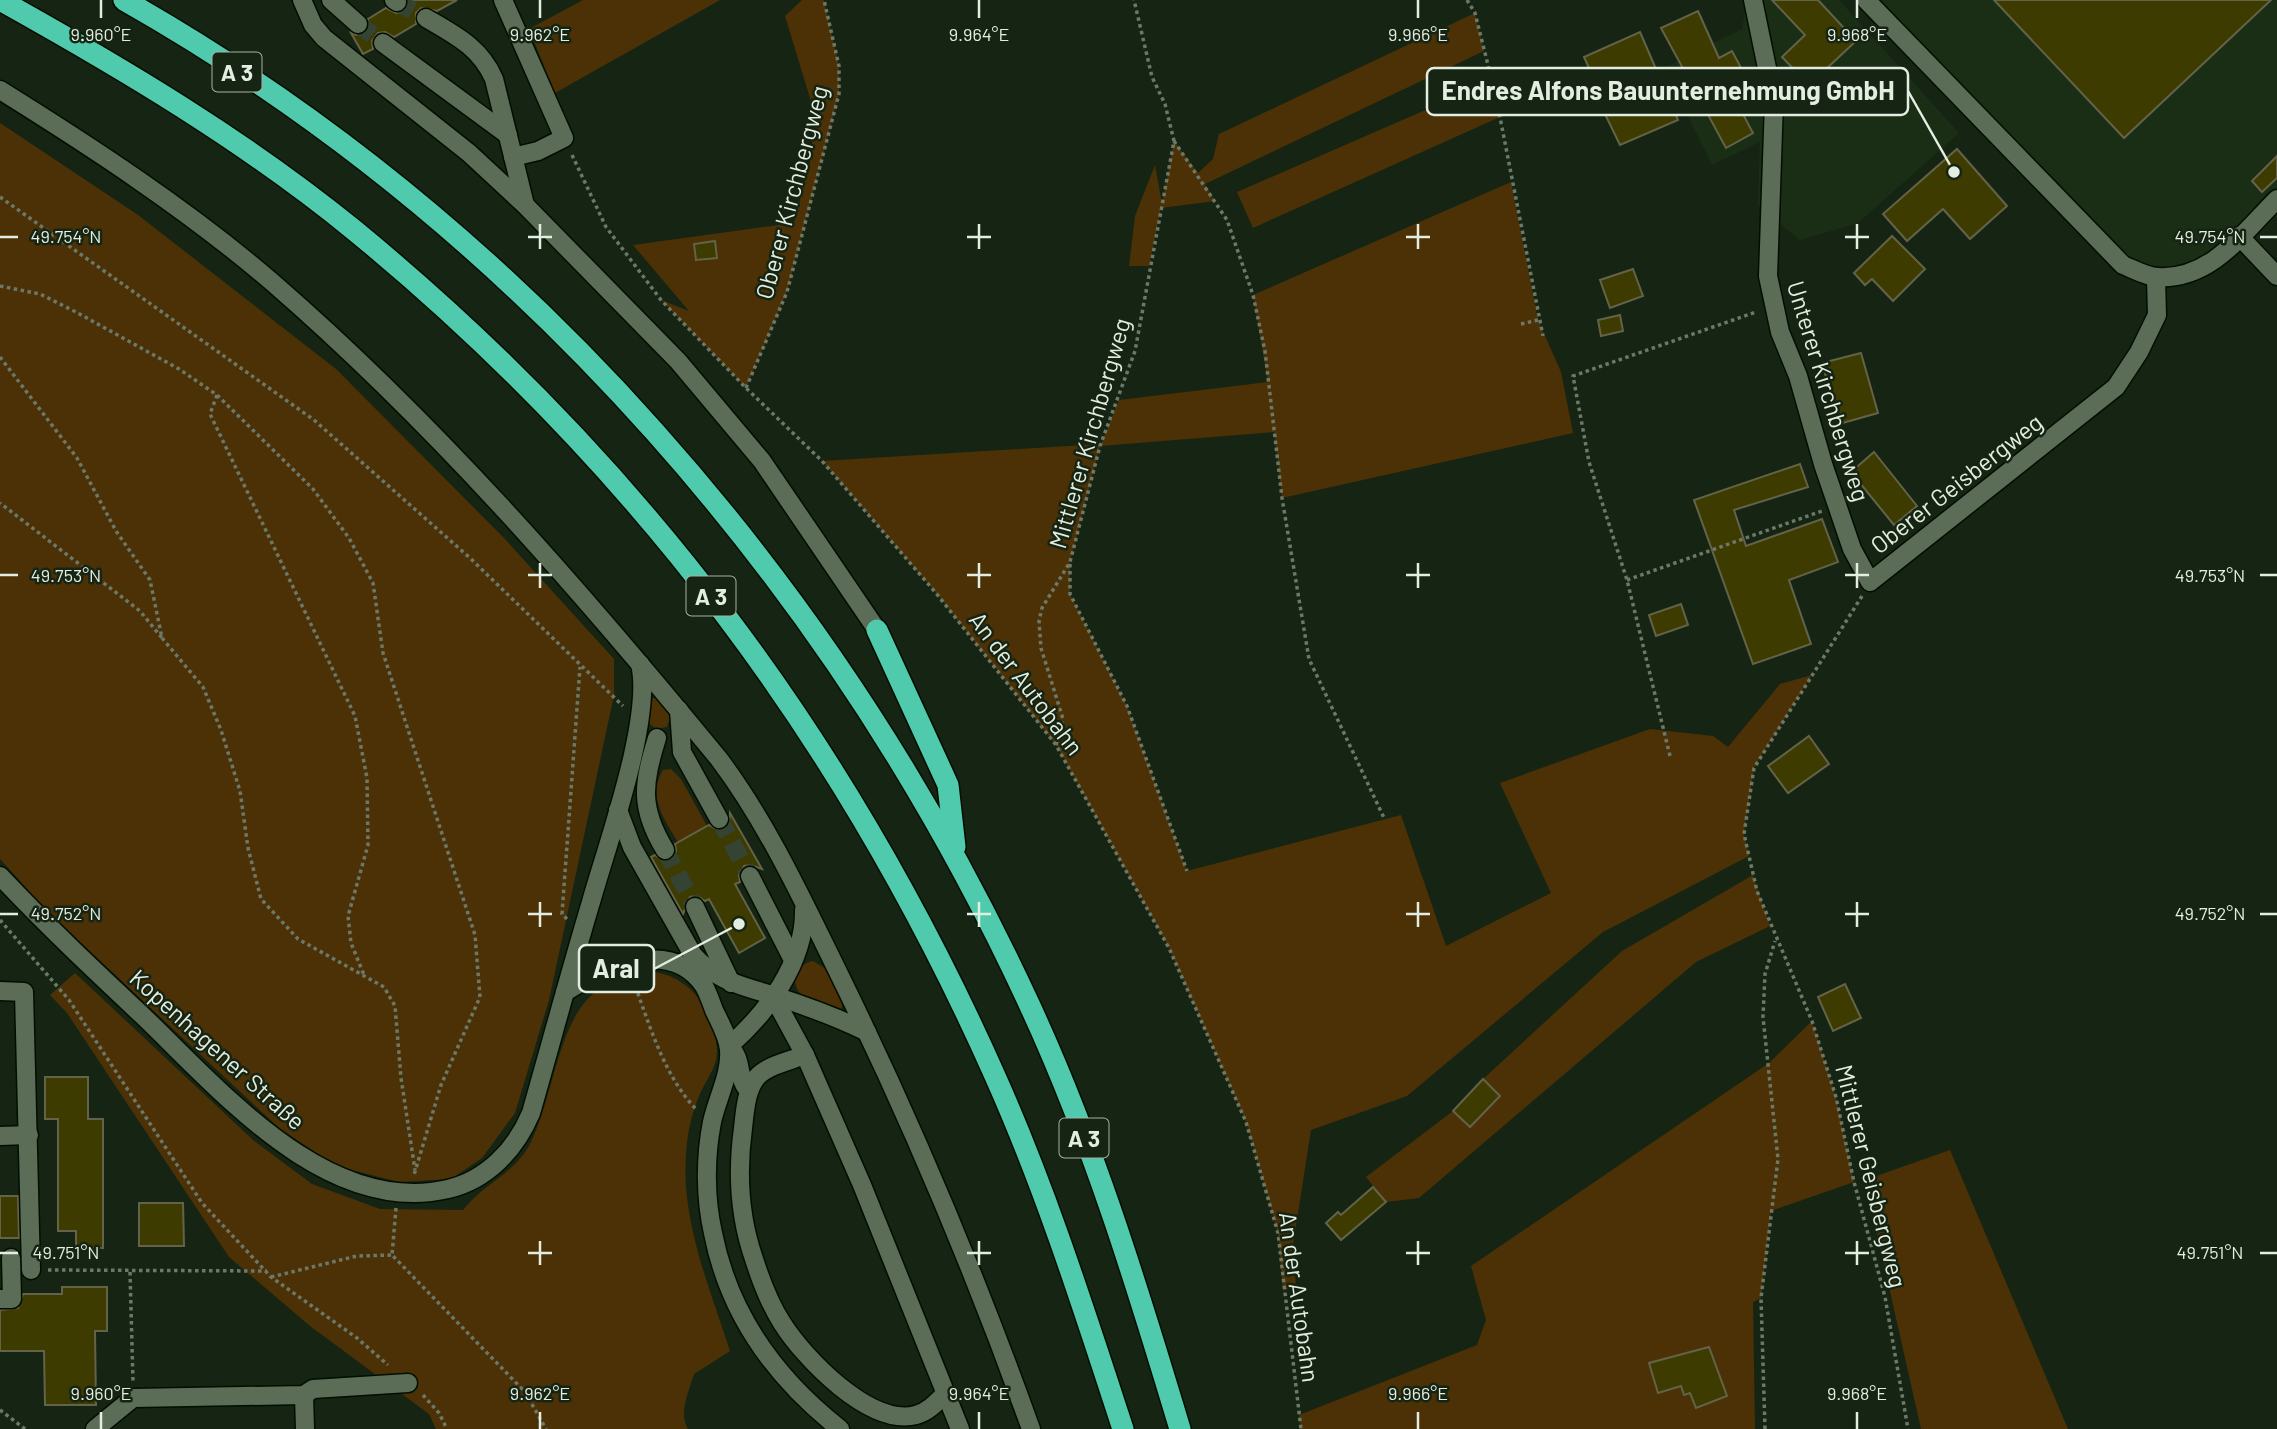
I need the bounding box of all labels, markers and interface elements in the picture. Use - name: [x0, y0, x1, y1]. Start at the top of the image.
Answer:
- text: 9.960°E: [71, 23, 131, 45]
- text: 9.962°E: [510, 23, 570, 45]
- text: 9.964°E: [949, 23, 1009, 45]
- text: 9.966°E: [1388, 23, 1448, 45]
- text: 9.968°E: [1827, 23, 1887, 45]
- road number: A 3: [212, 53, 262, 92]
- callout: Endres Alfons Bauunternehmung GmbH: [1427, 68, 1908, 115]
- text: Endres Alfons Bauunternehmung GmbH: [1441, 74, 1895, 105]
- street label: Oberer Kirchbergweg: [749, 82, 833, 302]
- text: 49.754°N: [30, 225, 102, 247]
- text: 49.754°N: [2174, 225, 2246, 247]
- street label: Unterer Kirchbergweg: [1782, 277, 1876, 505]
- street label: Mittlerer Kirchbergweg: [1042, 314, 1136, 552]
- street label: Oberer Geisbergweg: [1864, 407, 2048, 559]
- text: 49.753°N: [31, 564, 101, 586]
- text: 49.753°N: [2175, 564, 2245, 586]
- road number: A 3: [686, 576, 736, 616]
- street label: An der Autobahn: [964, 606, 1090, 760]
- text: 49.752°N: [31, 902, 101, 924]
- text: 49.752°N: [2175, 902, 2245, 924]
- callout: Aral: [579, 945, 654, 992]
- text: Aral: [592, 952, 640, 983]
- street label: Kopenhagener Straße: [124, 963, 312, 1135]
- street label: Mittlerer Geisbergweg: [1830, 1062, 1914, 1290]
- road number: A 3: [1060, 1119, 1108, 1158]
- street label: An der Autobahn: [1274, 1210, 1326, 1384]
- text: 49.751°N: [33, 1241, 99, 1263]
- text: 49.751°N: [2177, 1241, 2243, 1263]
- text: 9.960°E: [71, 1382, 131, 1404]
- text: 9.962°E: [510, 1382, 570, 1404]
- text: 9.964°E: [949, 1382, 1009, 1404]
- text: 9.966°E: [1388, 1382, 1448, 1404]
- text: 9.968°E: [1827, 1382, 1887, 1404]

